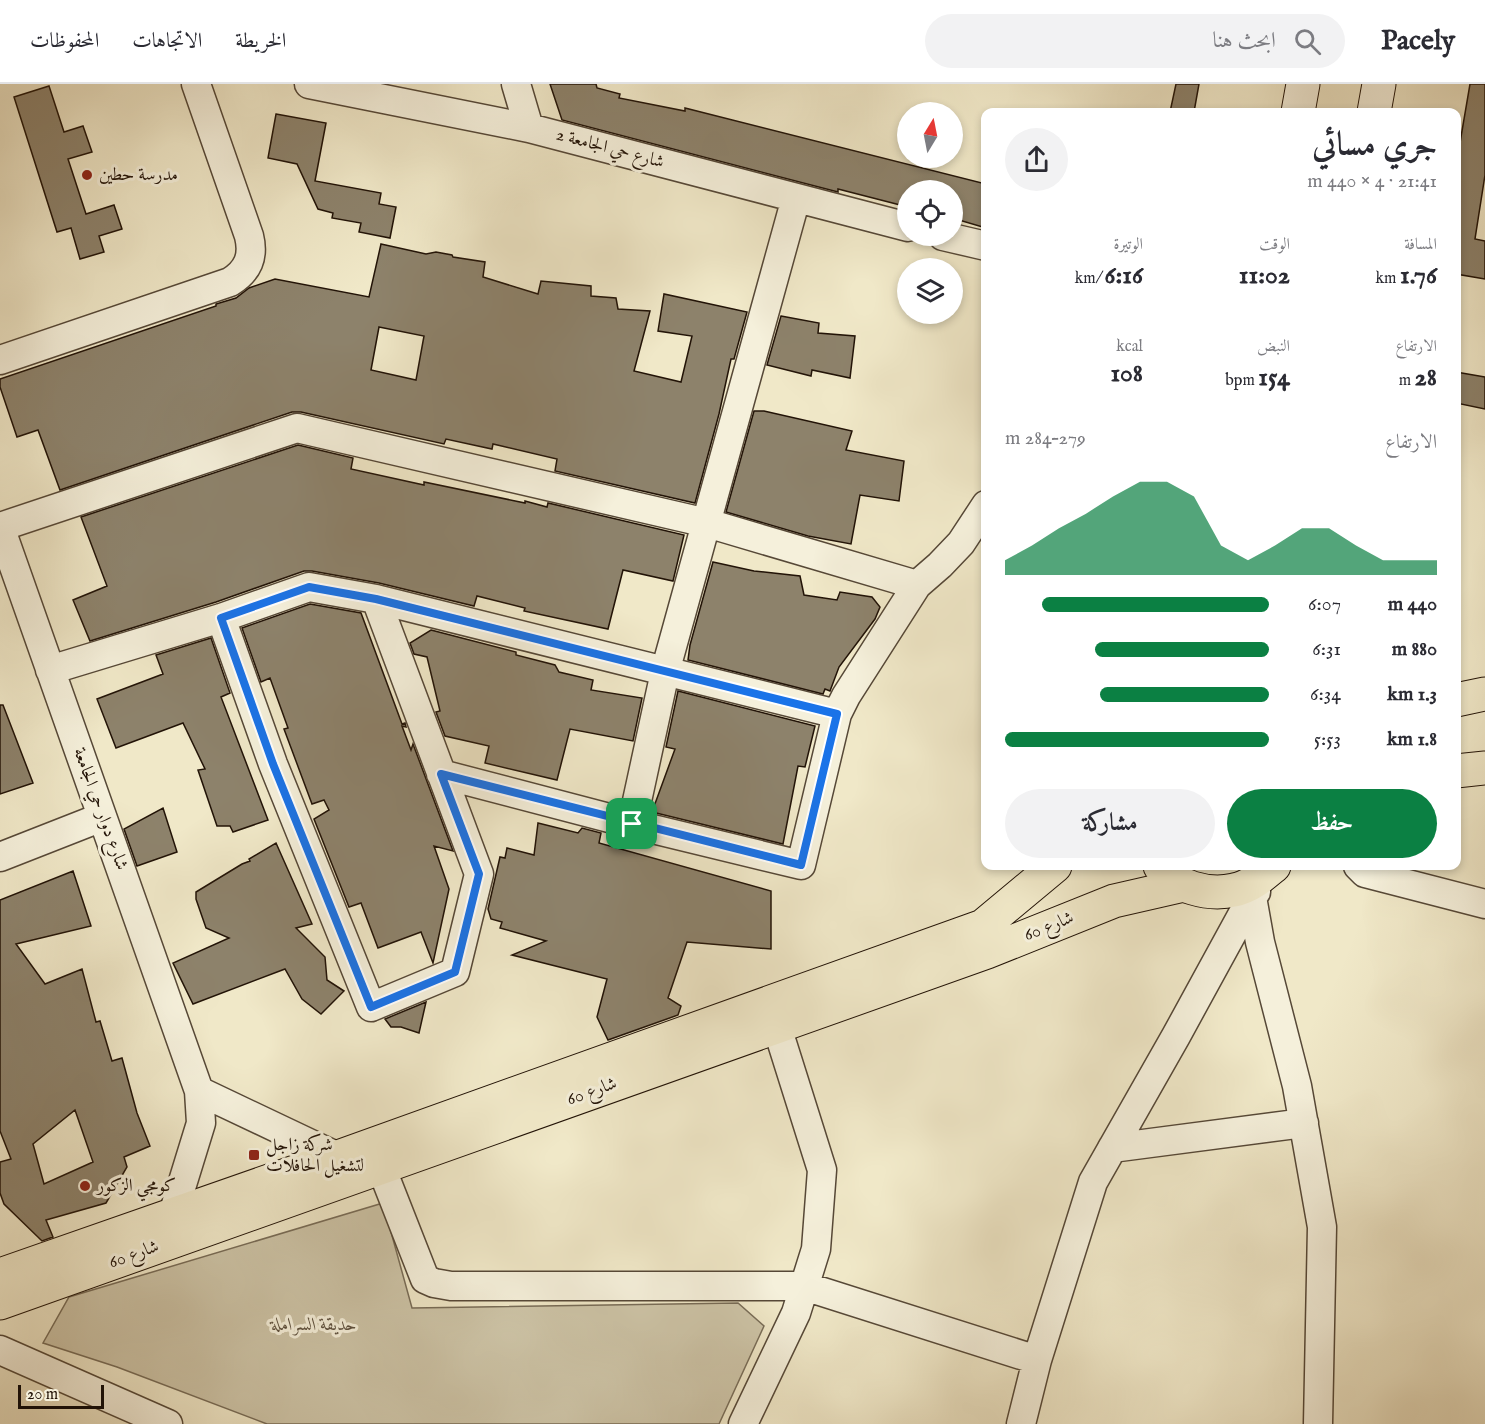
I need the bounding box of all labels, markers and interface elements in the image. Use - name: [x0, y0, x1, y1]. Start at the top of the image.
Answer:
- search box: [925, 14, 1345, 68]
- text: Pacely: [1381, 24, 1455, 59]
- icon: search: [1291, 25, 1324, 58]
- text: ابحث هنا: [1212, 27, 1276, 55]
- text: المحفوظات: [30, 28, 99, 55]
- text: الاتجاهات: [132, 28, 202, 55]
- text: الخريطة: [235, 28, 286, 55]
- north arrow: [897, 102, 963, 168]
- map controls: [897, 102, 963, 324]
- street label: شارع حي الجامعة 2: [553, 124, 667, 176]
- text: جري مسائي: [1312, 125, 1437, 167]
- button: share: [1005, 128, 1068, 191]
- place label: مدرسة حطين: [99, 164, 178, 187]
- marker: مدرسة حطين: [80, 168, 94, 182]
- text: 21:41 · 4 × 440 m: [1307, 169, 1437, 194]
- button: locate: [897, 180, 963, 246]
- text: الوتيرة: [1113, 235, 1143, 255]
- text: الوقت: [1259, 235, 1290, 255]
- text: المسافة: [1404, 235, 1437, 255]
- button: layers: [897, 258, 963, 324]
- text: 6:16: [1105, 259, 1143, 292]
- text: 11:02: [1239, 259, 1290, 292]
- text: 1.76: [1400, 259, 1437, 292]
- text: /km: [1075, 269, 1105, 289]
- text: km: [1376, 269, 1400, 289]
- text: kcal: [1116, 337, 1143, 357]
- text: النبض: [1257, 337, 1290, 357]
- text: الارتفاع: [1395, 337, 1437, 357]
- text: 108: [1110, 357, 1143, 390]
- text: 154: [1258, 361, 1290, 394]
- text: 28: [1415, 361, 1437, 394]
- text: bpm: [1225, 371, 1258, 391]
- text: m: [1399, 371, 1415, 391]
- text: 279–284 m: [1005, 426, 1086, 451]
- text: الارتفاع: [1385, 430, 1437, 455]
- text: 6:07: [1308, 592, 1341, 617]
- text: 440 m: [1388, 592, 1437, 617]
- text: 6:31: [1312, 637, 1341, 662]
- text: 880 m: [1392, 637, 1437, 662]
- text: 6:34: [1310, 682, 1341, 707]
- text: 1.3 km: [1387, 682, 1437, 707]
- text: 5:53: [1314, 727, 1341, 752]
- text: 1.8 km: [1387, 727, 1437, 752]
- street label: شارع دوار حي الجامعة: [65, 745, 133, 874]
- button: مشاركة: [1005, 789, 1215, 858]
- button: حفظ: [1227, 789, 1437, 858]
- pin: [606, 798, 657, 849]
- icon: arrive: [615, 807, 648, 840]
- street label: شارع 60: [1021, 907, 1078, 949]
- street label: شارع 60: [564, 1072, 621, 1114]
- place label: شركة زاجل لتشغيل الحافلات: [266, 1133, 364, 1178]
- marker: شركة زاجل لتشغيل الحافلات: [247, 1148, 261, 1162]
- place label: كومجي الزكور: [95, 1175, 176, 1202]
- marker: كومجي الزكور: [78, 1179, 92, 1193]
- street label: شارع 60: [106, 1235, 163, 1277]
- park label: حديقة السراملة: [269, 1314, 357, 1337]
- scale bar: [18, 1382, 104, 1410]
- text: 20 m: [27, 1385, 58, 1405]

